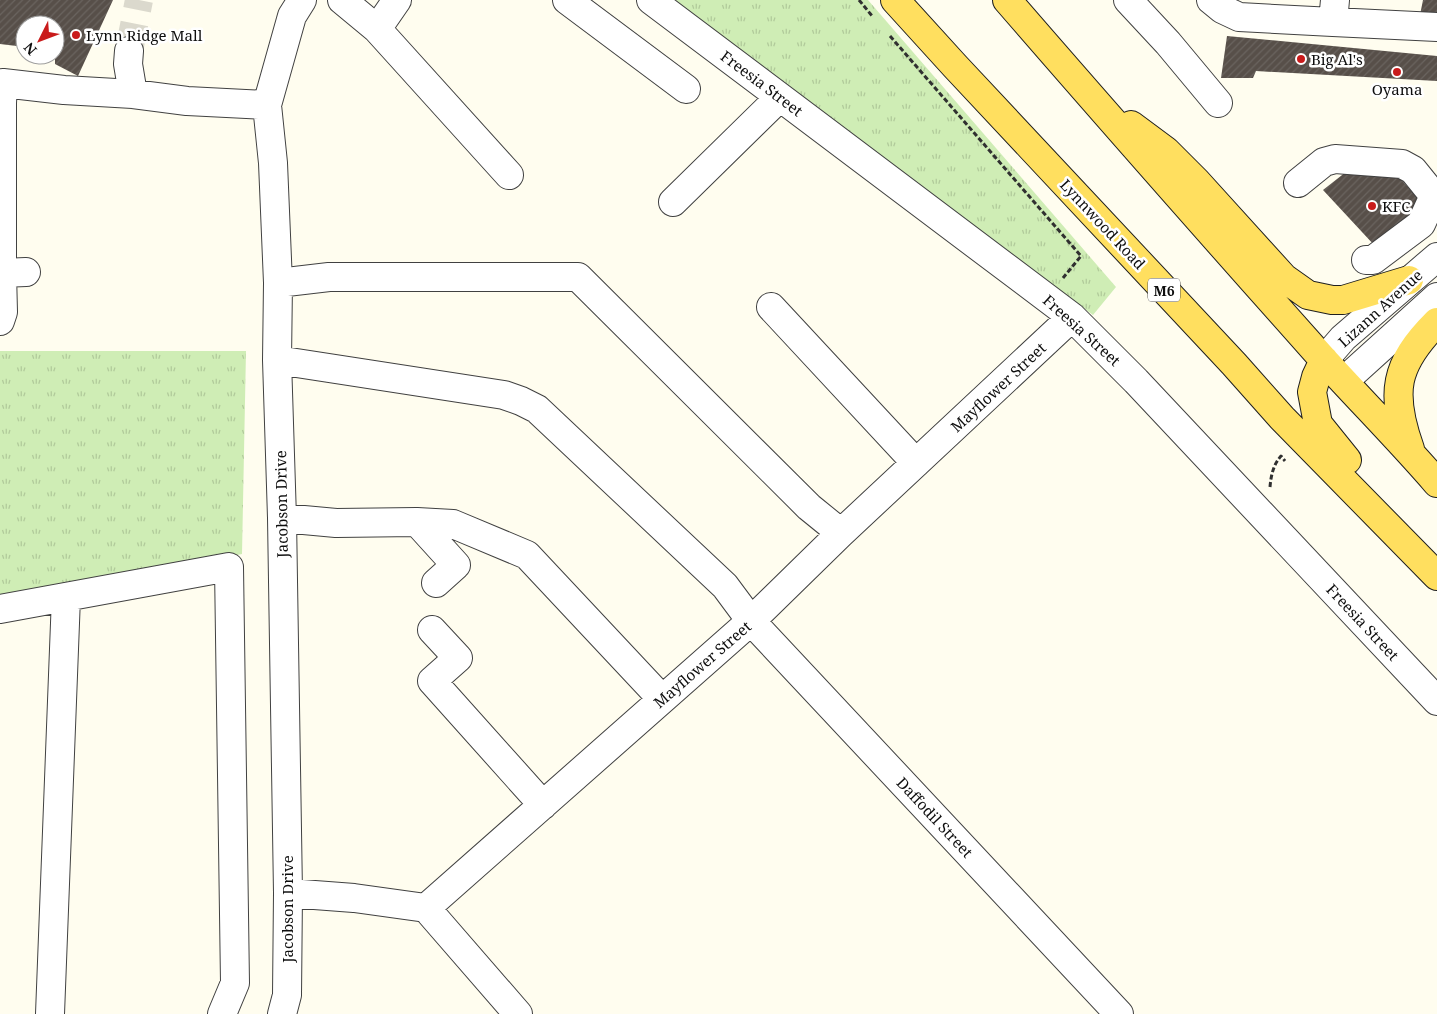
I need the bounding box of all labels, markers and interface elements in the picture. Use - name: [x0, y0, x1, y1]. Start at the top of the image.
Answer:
- north arrow: [15, 15, 65, 65]
- place label: Lynn Ridge Mall: [86, 25, 203, 45]
- marker: Lynn Ridge Mall: [70, 29, 82, 41]
- text: N: [19, 39, 41, 59]
- street label: Freesia Street: [717, 46, 807, 120]
- place label: Big Al's: [1311, 49, 1363, 69]
- marker: Big Al's: [1295, 53, 1307, 65]
- marker: Oyama: [1391, 66, 1403, 78]
- place label: Oyama: [1372, 79, 1422, 99]
- street label: Lynnwood Road: [1056, 175, 1150, 273]
- place label: KFC: [1382, 196, 1411, 216]
- marker: KFC: [1366, 200, 1378, 212]
- street label: Lizann Avenue: [1334, 265, 1426, 351]
- road number: M6: [1148, 278, 1180, 302]
- street label: Freesia Street: [1039, 290, 1125, 370]
- street label: Mayflower Street: [946, 338, 1050, 436]
- street label: Jacobson Drive: [270, 450, 292, 559]
- street label: Freesia Street: [1322, 579, 1404, 665]
- street label: Mayflower Street: [649, 616, 755, 712]
- street label: Daffodil Street: [893, 773, 977, 861]
- street label: Jacobson Drive: [277, 855, 297, 964]

